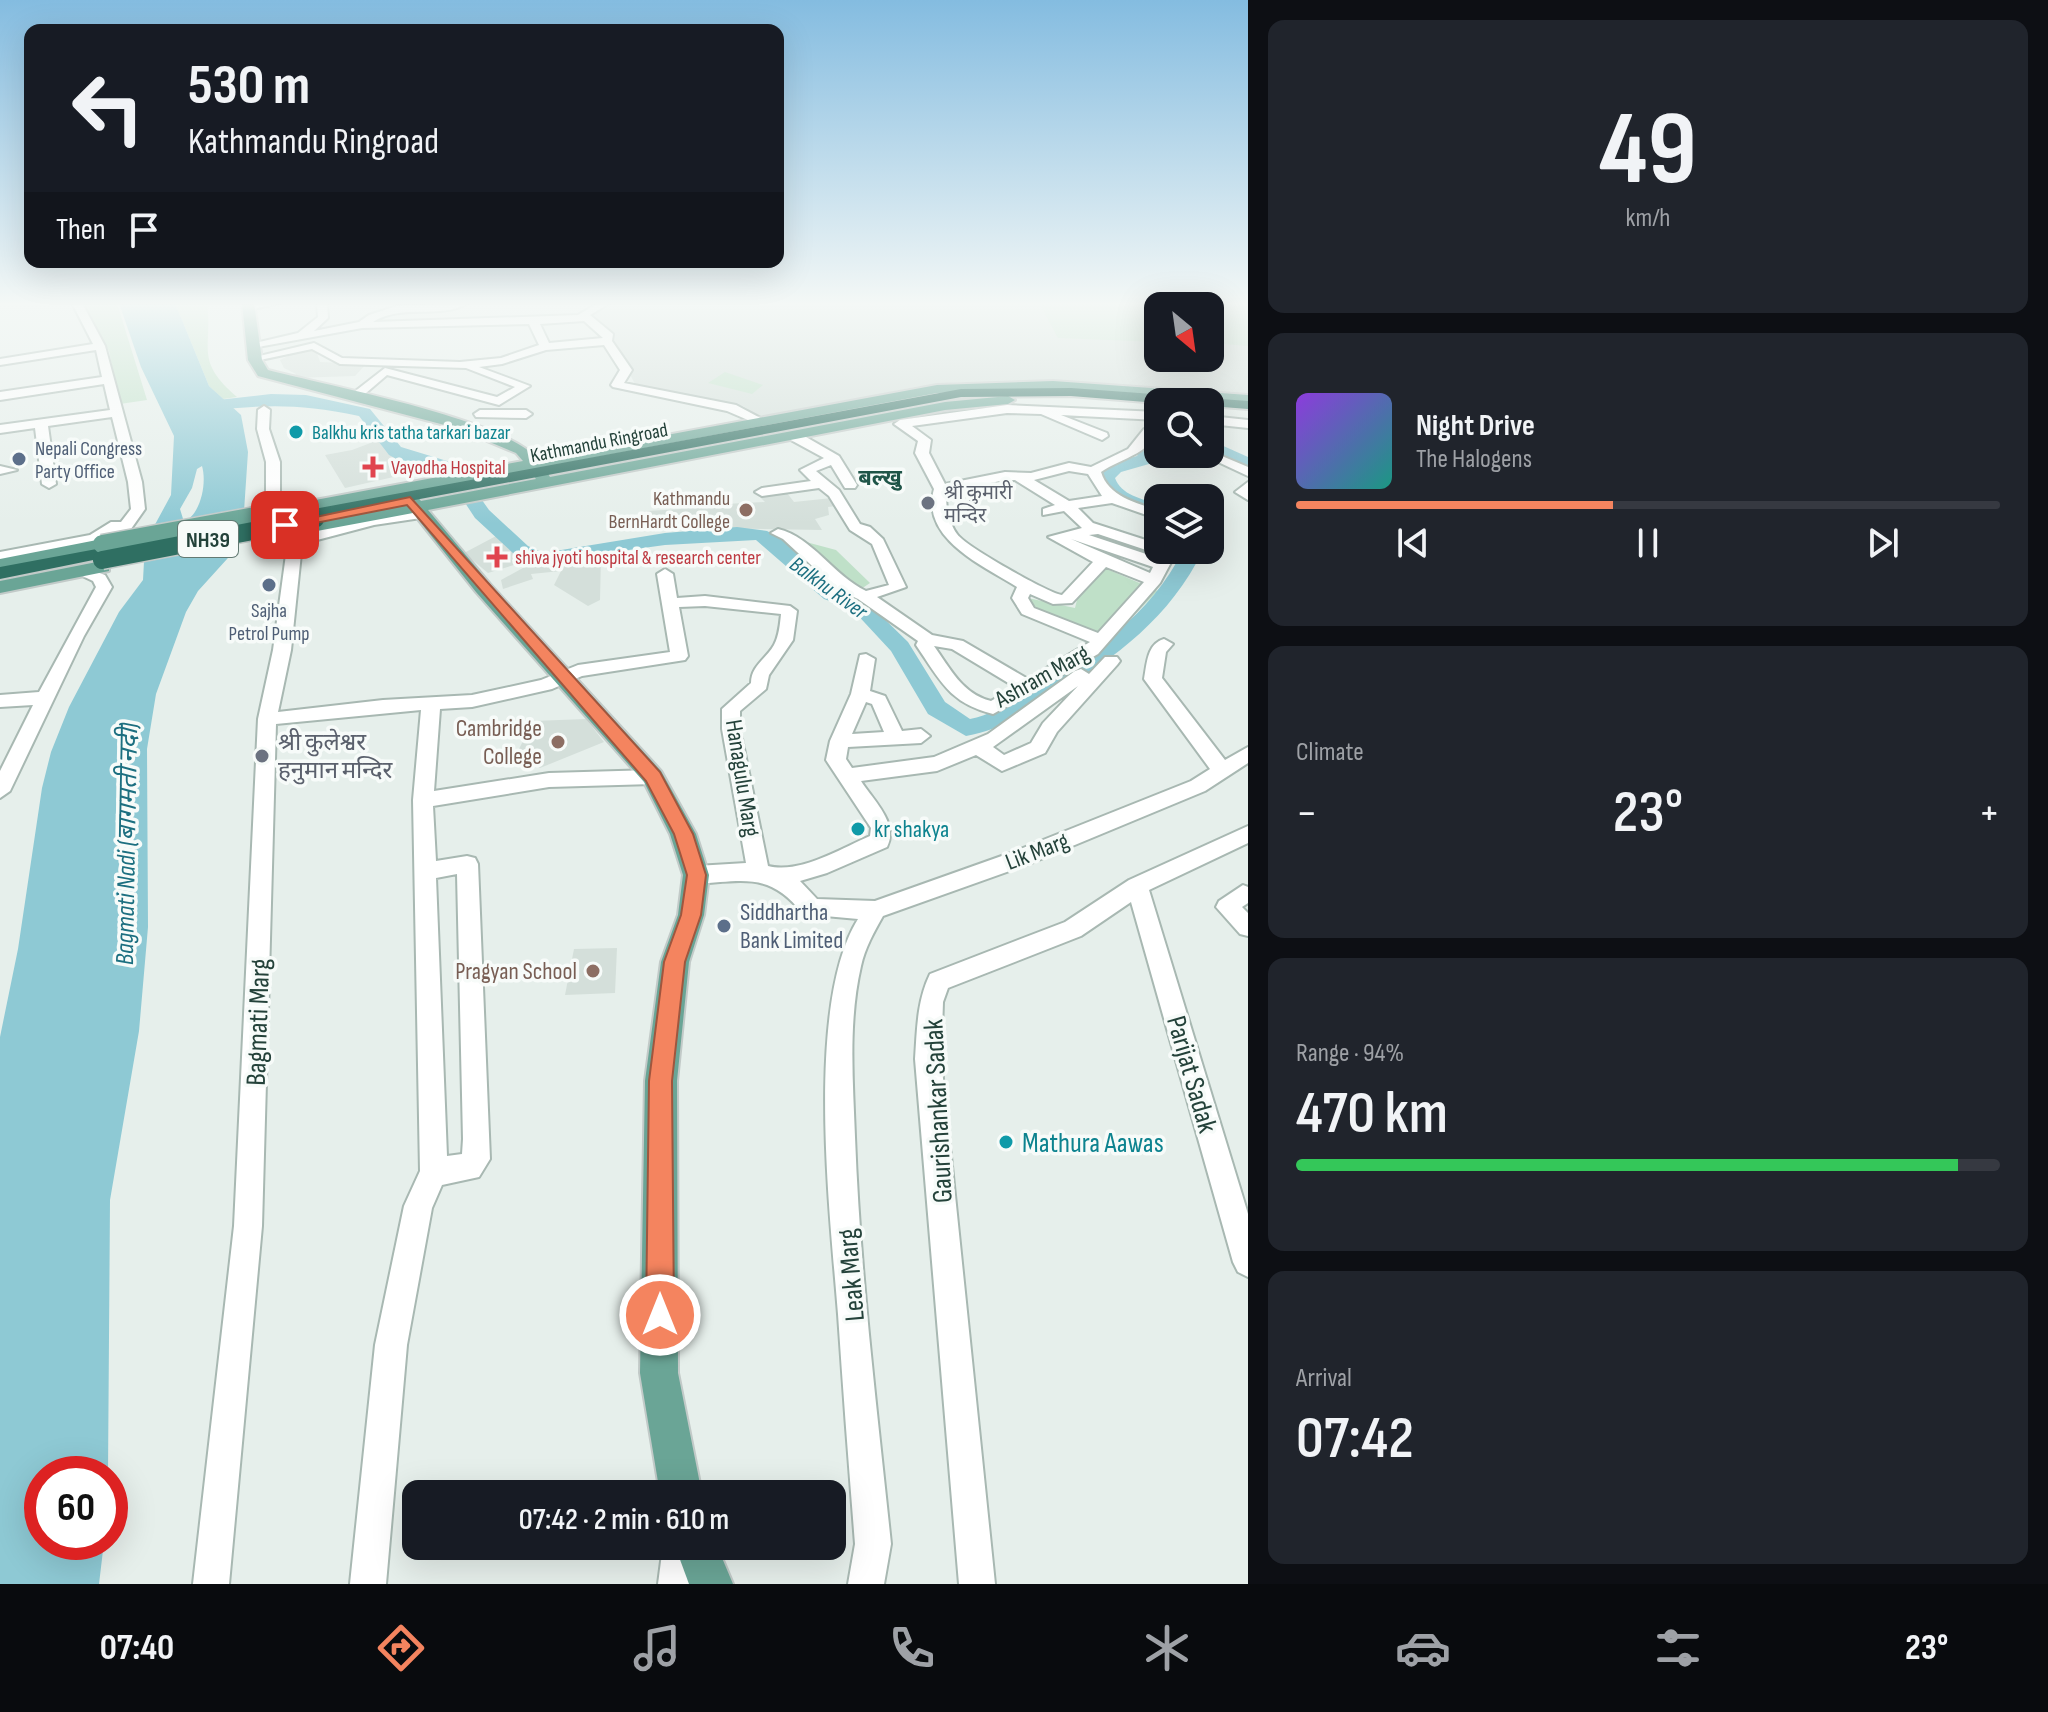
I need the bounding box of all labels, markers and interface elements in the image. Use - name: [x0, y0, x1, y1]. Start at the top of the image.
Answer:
- text: 530 m: [188, 53, 310, 120]
- icon: left: [56, 56, 160, 160]
- text: 49: [1599, 88, 1697, 213]
- text: Kathmandu Ringroad: [188, 121, 439, 164]
- text: km/h: [1626, 203, 1670, 234]
- icon: arrive: [122, 208, 166, 252]
- text: Then: [56, 212, 106, 248]
- north arrow: [1144, 292, 1224, 372]
- map controls: [1144, 292, 1224, 564]
- button: search: [1144, 388, 1224, 468]
- text: Night Drive: [1416, 408, 1535, 444]
- street label: Kathmandu Ringroad: [528, 418, 670, 468]
- place label: Balkhu kris tatha tarkari bazar: [312, 421, 511, 445]
- marker: Balkhu kris tatha tarkari bazar: [287, 423, 305, 441]
- place label: Nepali Congress Party Office: [35, 437, 142, 484]
- text: The Halogens: [1416, 444, 1532, 475]
- marker: Nepali Congress Party Office: [10, 450, 28, 468]
- marker: Vayodha Hospital: [362, 456, 384, 478]
- place label: Vayodha Hospital: [391, 456, 506, 480]
- district label: बल्खु: [858, 465, 903, 492]
- place label: श्री कुमारी मन्दिर: [944, 480, 1013, 528]
- button: layers: [1144, 484, 1224, 564]
- place label: Kathmandu BernHardt College: [609, 487, 730, 534]
- pin: [251, 491, 319, 559]
- marker: श्री कुमारी मन्दिर: [919, 494, 937, 512]
- marker: Kathmandu BernHardt College: [737, 501, 755, 519]
- icon: arrive: [263, 503, 307, 547]
- road number: NH39: [178, 521, 238, 557]
- icon: previous: [1391, 521, 1435, 565]
- icon: pause: [1626, 521, 1670, 565]
- icon: next: [1861, 521, 1905, 565]
- marker: shiva jyoti hospital & research center: [486, 546, 508, 568]
- place label: shiva jyoti hospital & research center: [515, 546, 761, 570]
- water label: Balkhu River: [784, 551, 873, 626]
- marker: Sajha Petrol Pump: [260, 576, 278, 594]
- place label: Sajha Petrol Pump: [228, 599, 310, 646]
- street label: Ashram Marg: [989, 639, 1095, 715]
- place label: Cambridge College: [456, 714, 542, 771]
- street label: Hanagulu Marg: [719, 717, 766, 839]
- water label: Bagmati Nadi (बागमती नदी): [109, 722, 145, 965]
- place label: श्री कुलेश्वर हनुमान मन्दिर: [278, 728, 393, 785]
- marker: Cambridge College: [549, 733, 567, 751]
- text: Climate: [1296, 737, 1364, 768]
- marker: श्री कुलेश्वर हनुमान मन्दिर: [253, 747, 271, 765]
- text: 23°: [1613, 777, 1683, 849]
- text: −: [1296, 787, 1318, 840]
- text: +: [1978, 787, 2000, 840]
- place label: kr shakya: [874, 815, 949, 844]
- marker: kr shakya: [849, 820, 867, 838]
- street label: Lik Marg: [1001, 826, 1073, 877]
- place label: Siddhartha Bank Limited: [740, 898, 843, 955]
- marker: Siddhartha Bank Limited: [715, 917, 733, 935]
- place label: Pragyan School: [455, 957, 577, 986]
- street label: Bagmati Marg: [240, 958, 277, 1086]
- marker: Pragyan School: [584, 962, 602, 980]
- street label: Parijat Sadak: [1159, 1012, 1224, 1137]
- street label: Gaurishankar Sadak: [917, 1018, 960, 1204]
- text: Range · 94%: [1296, 1038, 1404, 1069]
- text: 470 km: [1296, 1078, 1448, 1150]
- place label: Mathura Aawas: [1022, 1127, 1164, 1160]
- marker: Mathura Aawas: [997, 1133, 1015, 1151]
- street label: Leak Marg: [831, 1227, 872, 1323]
- position arrow: [618, 1273, 702, 1357]
- text: Arrival: [1296, 1363, 1352, 1394]
- text: 07:42: [1296, 1403, 1414, 1475]
- speed limit sign: 60: [24, 1456, 128, 1560]
- text: 07:42 · 2 min · 610 m: [519, 1502, 729, 1538]
- icon: directions: [373, 1620, 429, 1676]
- icon: music: [629, 1620, 685, 1676]
- icon: phone: [884, 1620, 940, 1676]
- icon: climate: [1139, 1620, 1195, 1676]
- icon: car: [1395, 1620, 1451, 1676]
- icon: filters: [1650, 1620, 1706, 1676]
- text: 07:40: [100, 1627, 174, 1670]
- text: 23°: [1905, 1627, 1948, 1670]

